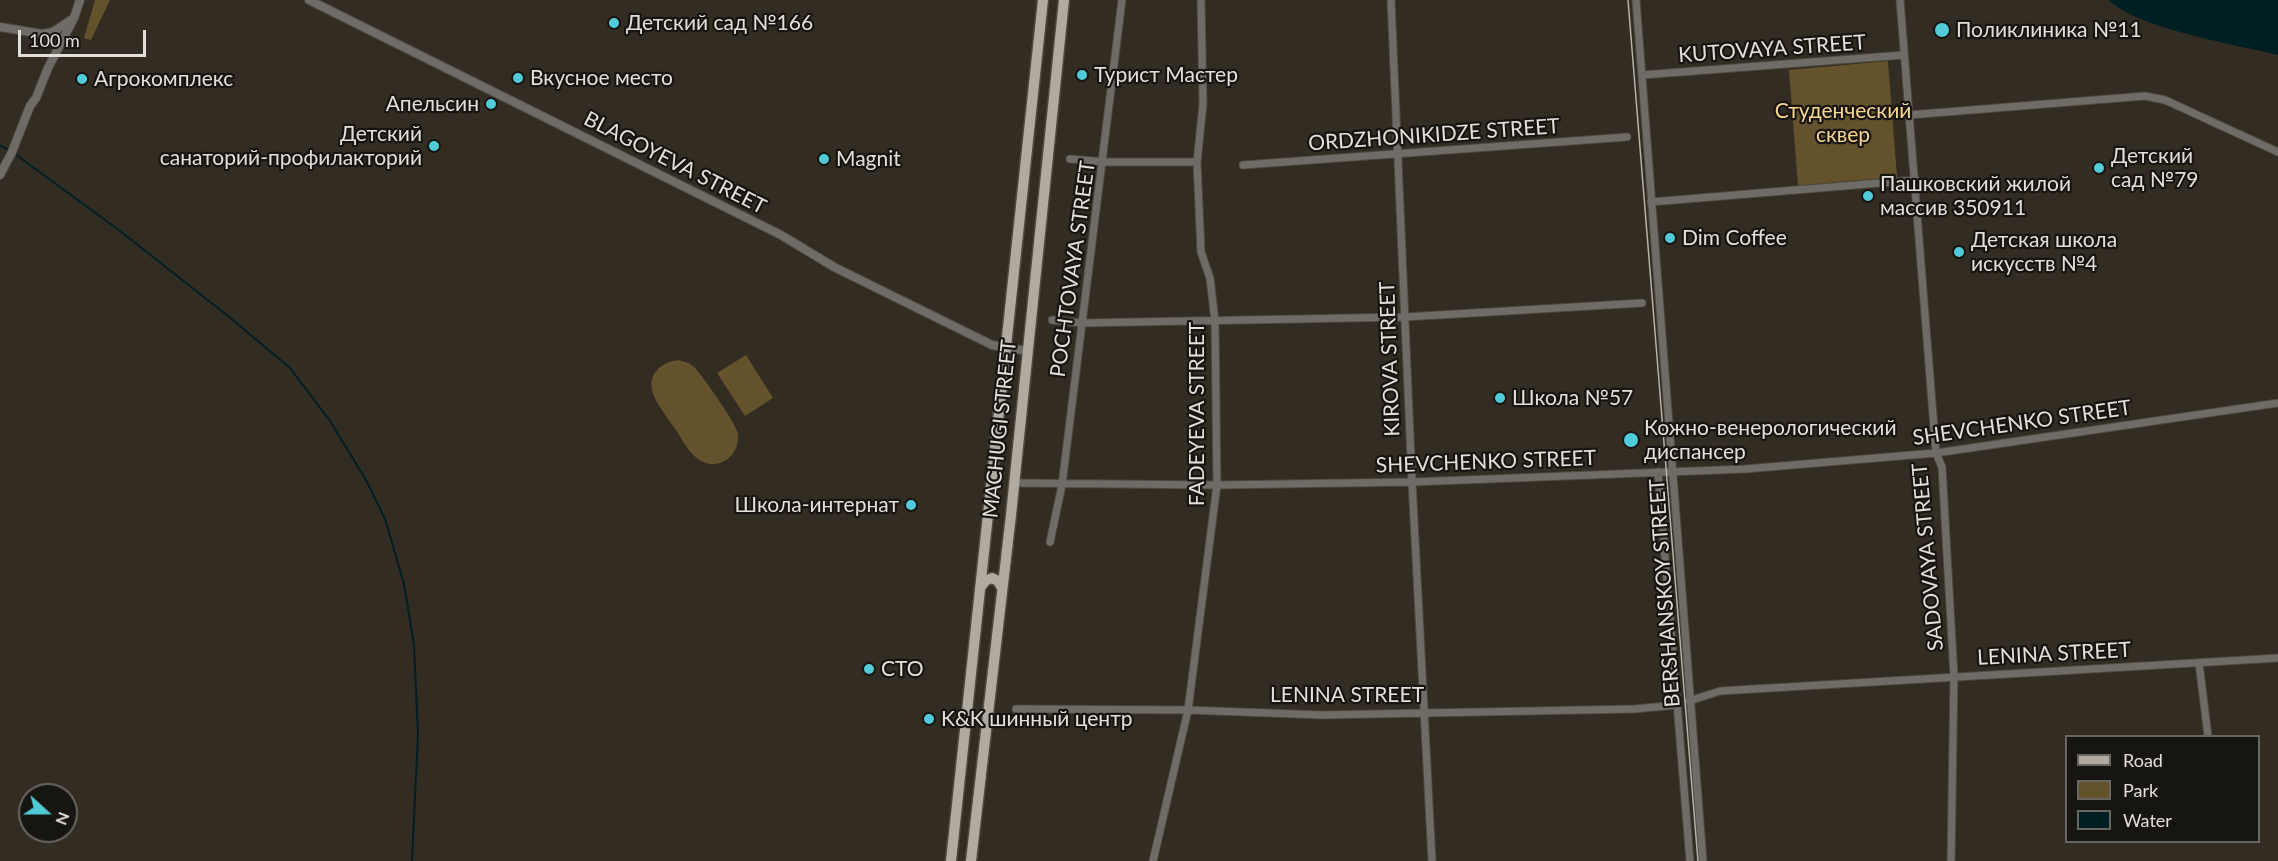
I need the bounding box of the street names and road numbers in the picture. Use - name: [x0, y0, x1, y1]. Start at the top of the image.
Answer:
- street label: KUTOVAYA STREET: [1677, 30, 1867, 68]
- street label: BLAGOYEVA STREET: [580, 106, 770, 220]
- street label: ORDZHONIKIDZE STREET: [1307, 114, 1561, 156]
- street label: POCHTOVAYA STREET: [1045, 159, 1101, 379]
- street label: KIROVA STREET: [1375, 281, 1405, 437]
- street label: FADEYEVA STREET: [1184, 322, 1210, 506]
- street label: MACHUGI STREET: [978, 339, 1022, 519]
- street label: SHEVCHENKO STREET: [1911, 395, 2133, 451]
- street label: SHEVCHENKO STREET: [1375, 446, 1597, 478]
- street label: SADOVAYA STREET: [1907, 462, 1949, 652]
- street label: BERSHANSKOY STREET: [1644, 478, 1686, 708]
- street label: LENINA STREET: [1976, 637, 2132, 671]
- street label: LENINA STREET: [1270, 682, 1424, 708]

